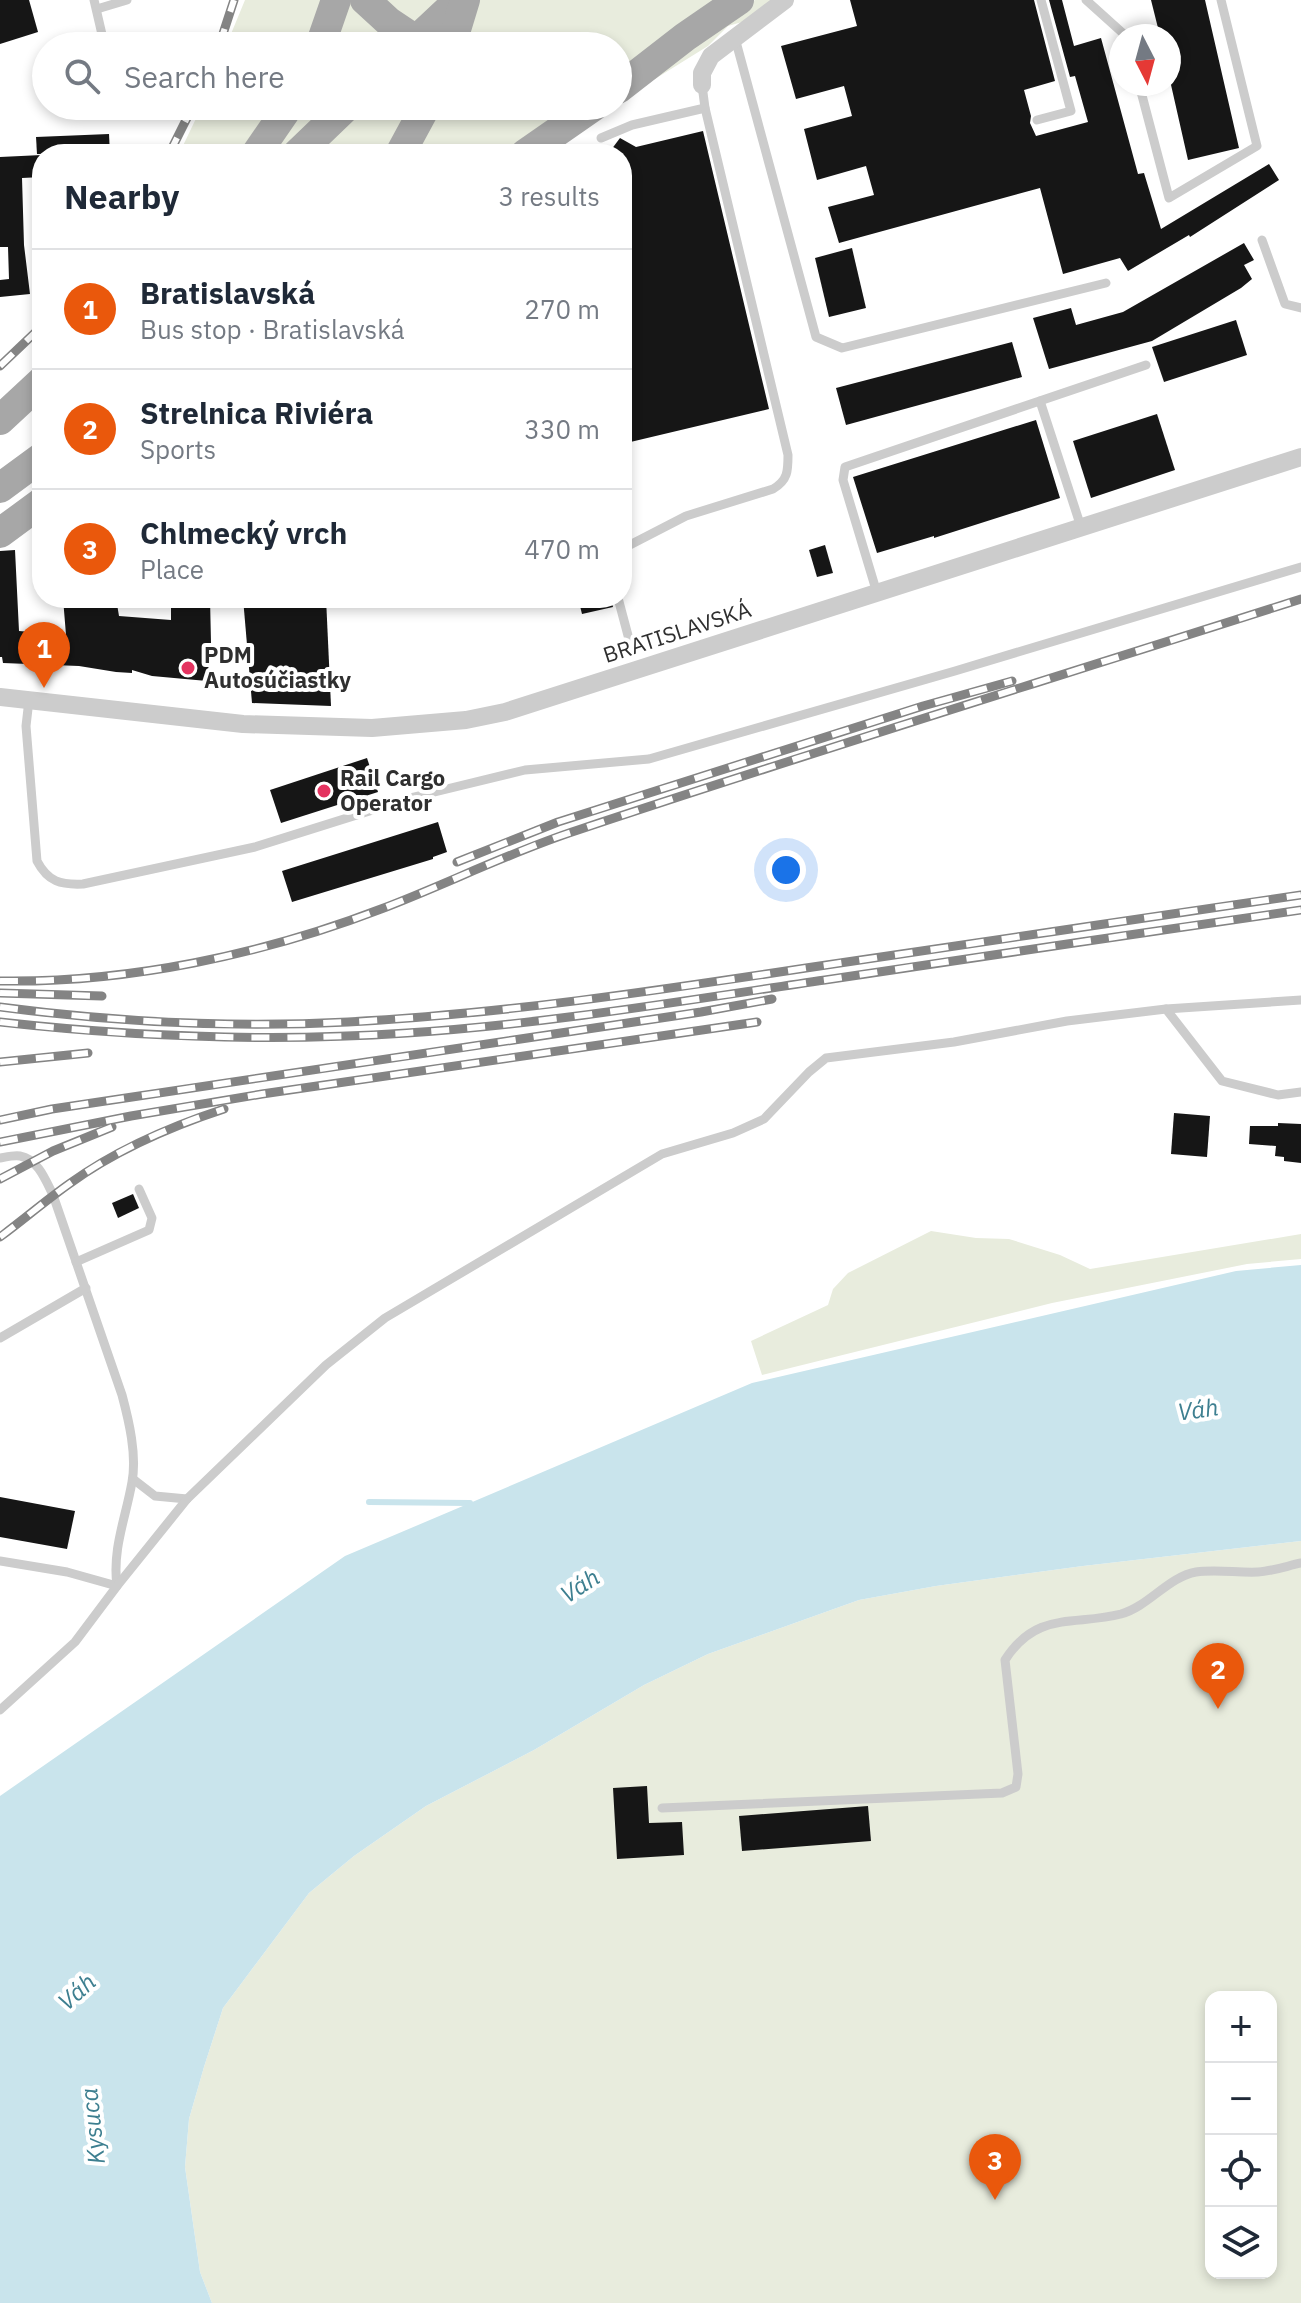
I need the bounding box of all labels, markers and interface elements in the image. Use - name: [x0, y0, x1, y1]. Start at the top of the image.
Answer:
- north arrow: [1109, 24, 1181, 96]
- search box: [32, 32, 632, 120]
- icon: search: [60, 54, 104, 98]
- text: Search here: [124, 57, 285, 96]
- text: Nearby: [64, 174, 179, 218]
- text: 3 results: [498, 179, 600, 213]
- text: Bratislavská: [140, 273, 315, 312]
- text: 1: [82, 292, 98, 326]
- text: 270 m: [524, 292, 600, 326]
- text: Bus stop · Bratislavská: [140, 312, 405, 346]
- text: Strelnica Riviéra: [140, 393, 373, 432]
- text: 2: [82, 412, 98, 446]
- text: 330 m: [524, 412, 600, 446]
- text: Sports: [140, 432, 216, 466]
- text: Chlmecký vrch: [140, 513, 347, 552]
- text: 3: [82, 532, 98, 566]
- text: 470 m: [524, 532, 600, 566]
- text: Place: [140, 552, 204, 586]
- street label: BRATISLAVSKÁ: [599, 594, 754, 669]
- pin: 1: [18, 622, 70, 688]
- place label: PDM Autosúčiastky: [204, 640, 351, 694]
- marker: PDM Autosúčiastky: [179, 659, 197, 677]
- place label: Rail Cargo Operator: [340, 763, 445, 817]
- marker: Rail Cargo Operator: [315, 782, 333, 800]
- your location: [766, 850, 806, 890]
- water label: Váh: [1175, 1390, 1220, 1428]
- water label: Váh: [554, 1561, 605, 1610]
- pin: 2: [1192, 1643, 1244, 1709]
- water label: Váh: [50, 1966, 102, 2017]
- map controls: [1205, 1991, 1277, 2279]
- button: +: [1205, 1991, 1277, 2063]
- button: −: [1205, 2063, 1277, 2135]
- water label: Kysuca: [72, 2086, 112, 2166]
- pin: 3: [969, 2134, 1021, 2200]
- button: locate: [1205, 2135, 1277, 2207]
- button: layers: [1205, 2207, 1277, 2279]

